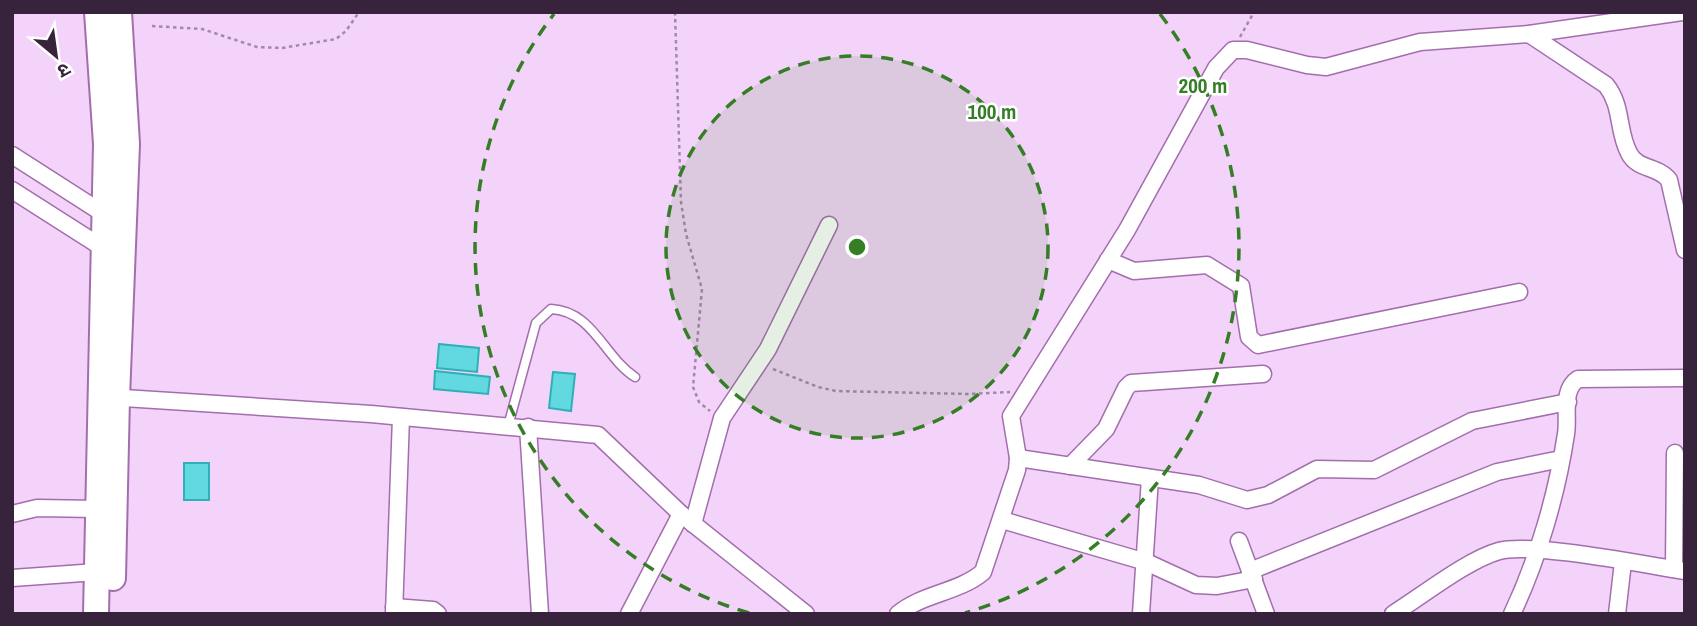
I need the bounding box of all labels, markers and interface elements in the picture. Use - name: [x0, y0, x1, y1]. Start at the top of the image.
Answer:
- north arrow: [21, 21, 91, 91]
- text: उ: [52, 57, 75, 85]
- text: 200 m: [1179, 71, 1227, 100]
- text: 100 m: [968, 97, 1016, 126]
- centre of rings: [845, 235, 869, 259]

